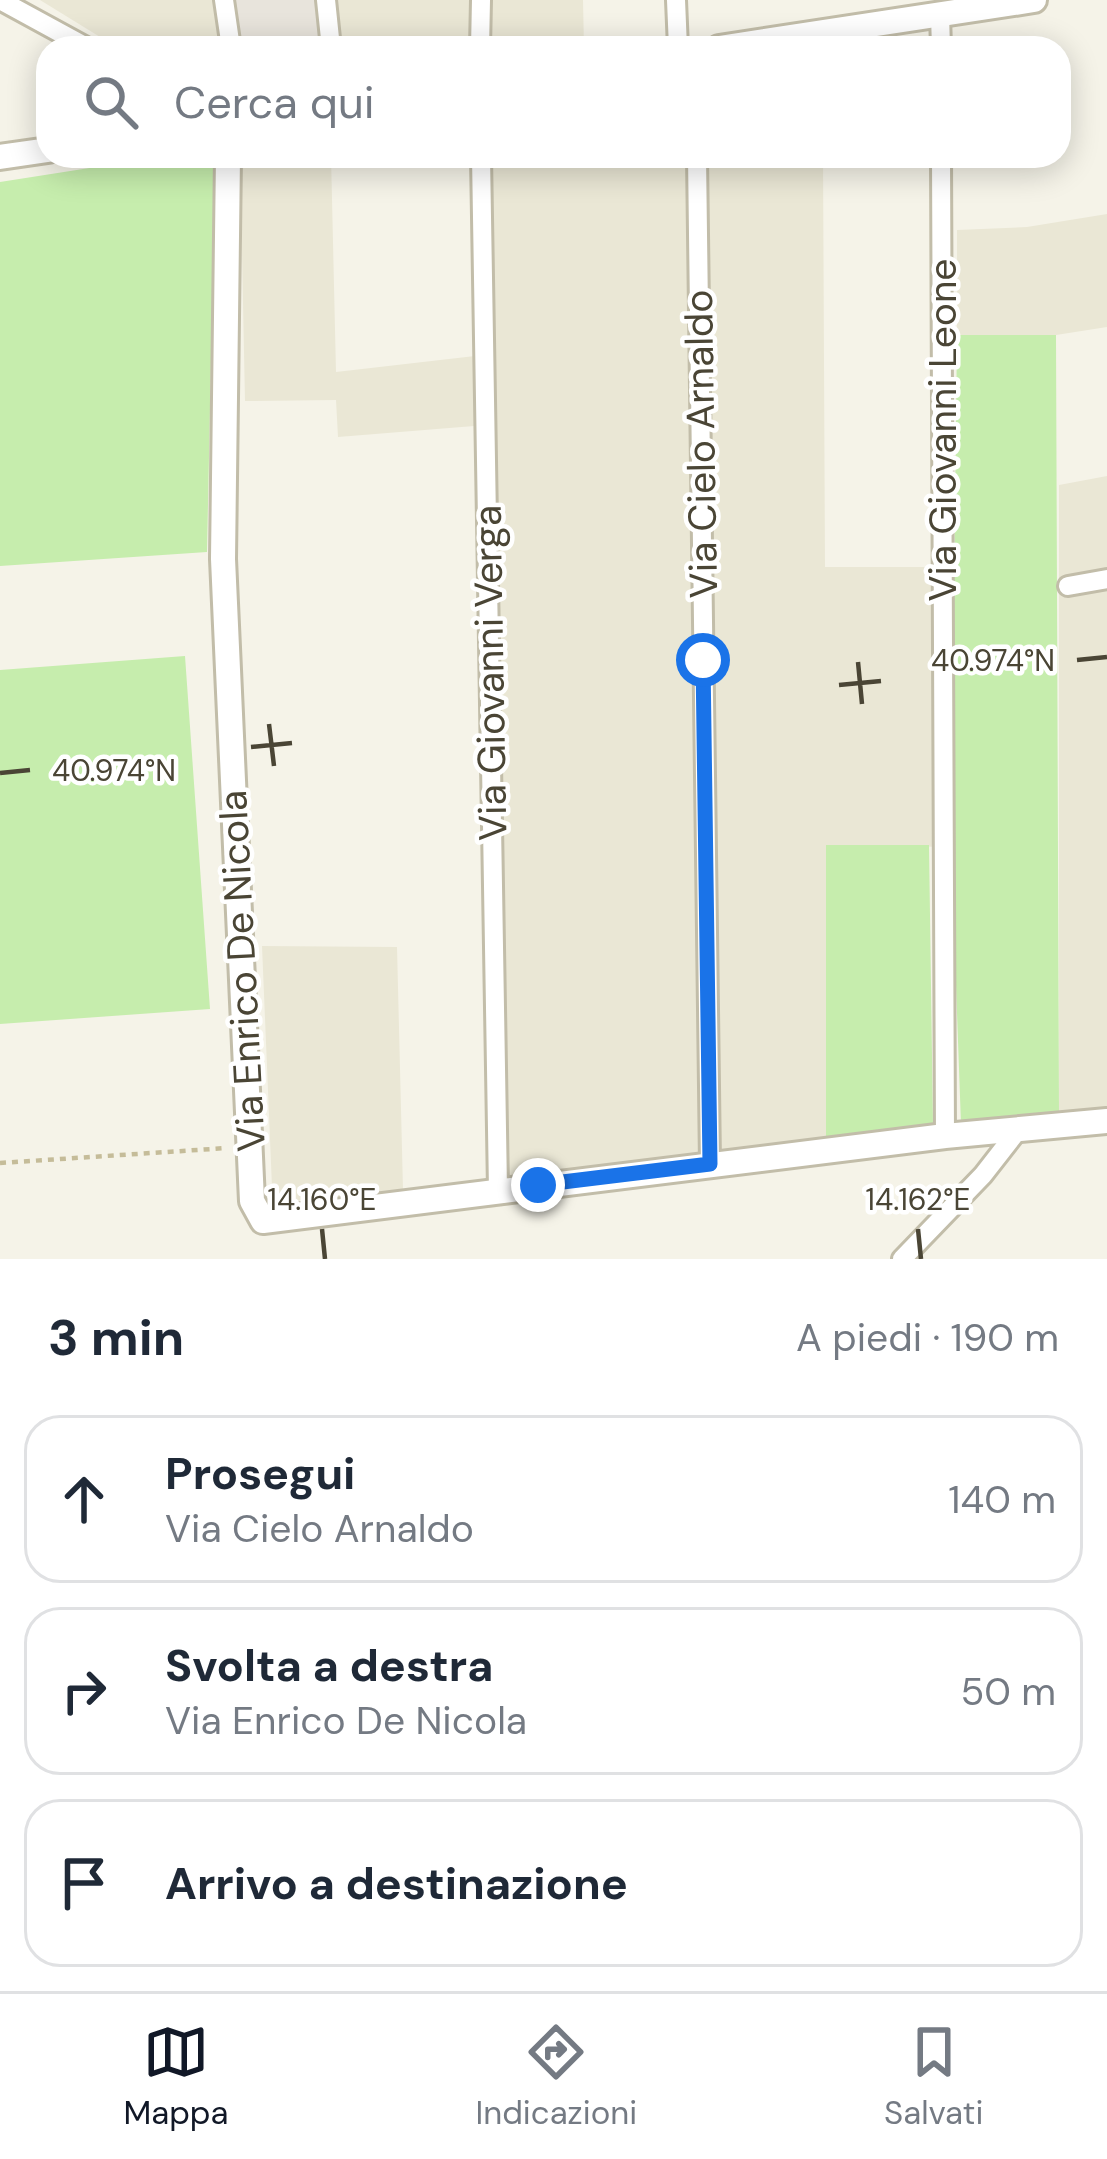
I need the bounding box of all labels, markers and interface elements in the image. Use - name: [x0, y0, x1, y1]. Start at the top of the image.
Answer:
- search box: [36, 36, 1071, 168]
- icon: search: [78, 69, 144, 135]
- text: Cerca qui: [174, 73, 375, 132]
- street label: Via Giovanni Leone: [917, 259, 968, 601]
- street label: Via Cielo Arnaldo: [673, 289, 729, 599]
- street label: Via Giovanni Verga: [462, 505, 518, 841]
- route start: [676, 633, 730, 687]
- text: 40.974°N: [931, 641, 1055, 680]
- text: 40.974°N: [52, 751, 176, 790]
- street label: Via Enrico De Nicola: [207, 789, 277, 1153]
- route end: [511, 1158, 565, 1212]
- text: 14.160°E: [268, 1180, 376, 1219]
- text: 14.162°E: [866, 1180, 970, 1219]
- text: 3 min: [48, 1304, 184, 1371]
- text: A piedi · 190 m: [796, 1312, 1059, 1363]
- text: Prosegui: [165, 1444, 355, 1503]
- icon: ahead: [51, 1466, 117, 1532]
- text: 140 m: [948, 1474, 1056, 1525]
- text: Via Cielo Arnaldo: [165, 1503, 474, 1554]
- text: Svolta a destra: [165, 1636, 494, 1695]
- icon: right: [51, 1658, 117, 1724]
- text: 50 m: [960, 1666, 1056, 1717]
- text: Via Enrico De Nicola: [165, 1695, 527, 1746]
- icon: arrive: [51, 1850, 117, 1916]
- text: Arrivo a destinazione: [165, 1854, 628, 1913]
- tab: Mappa: [124, 2019, 228, 2134]
- tab: Indicazioni: [476, 2019, 637, 2134]
- tab: Salvati: [884, 2019, 983, 2134]

